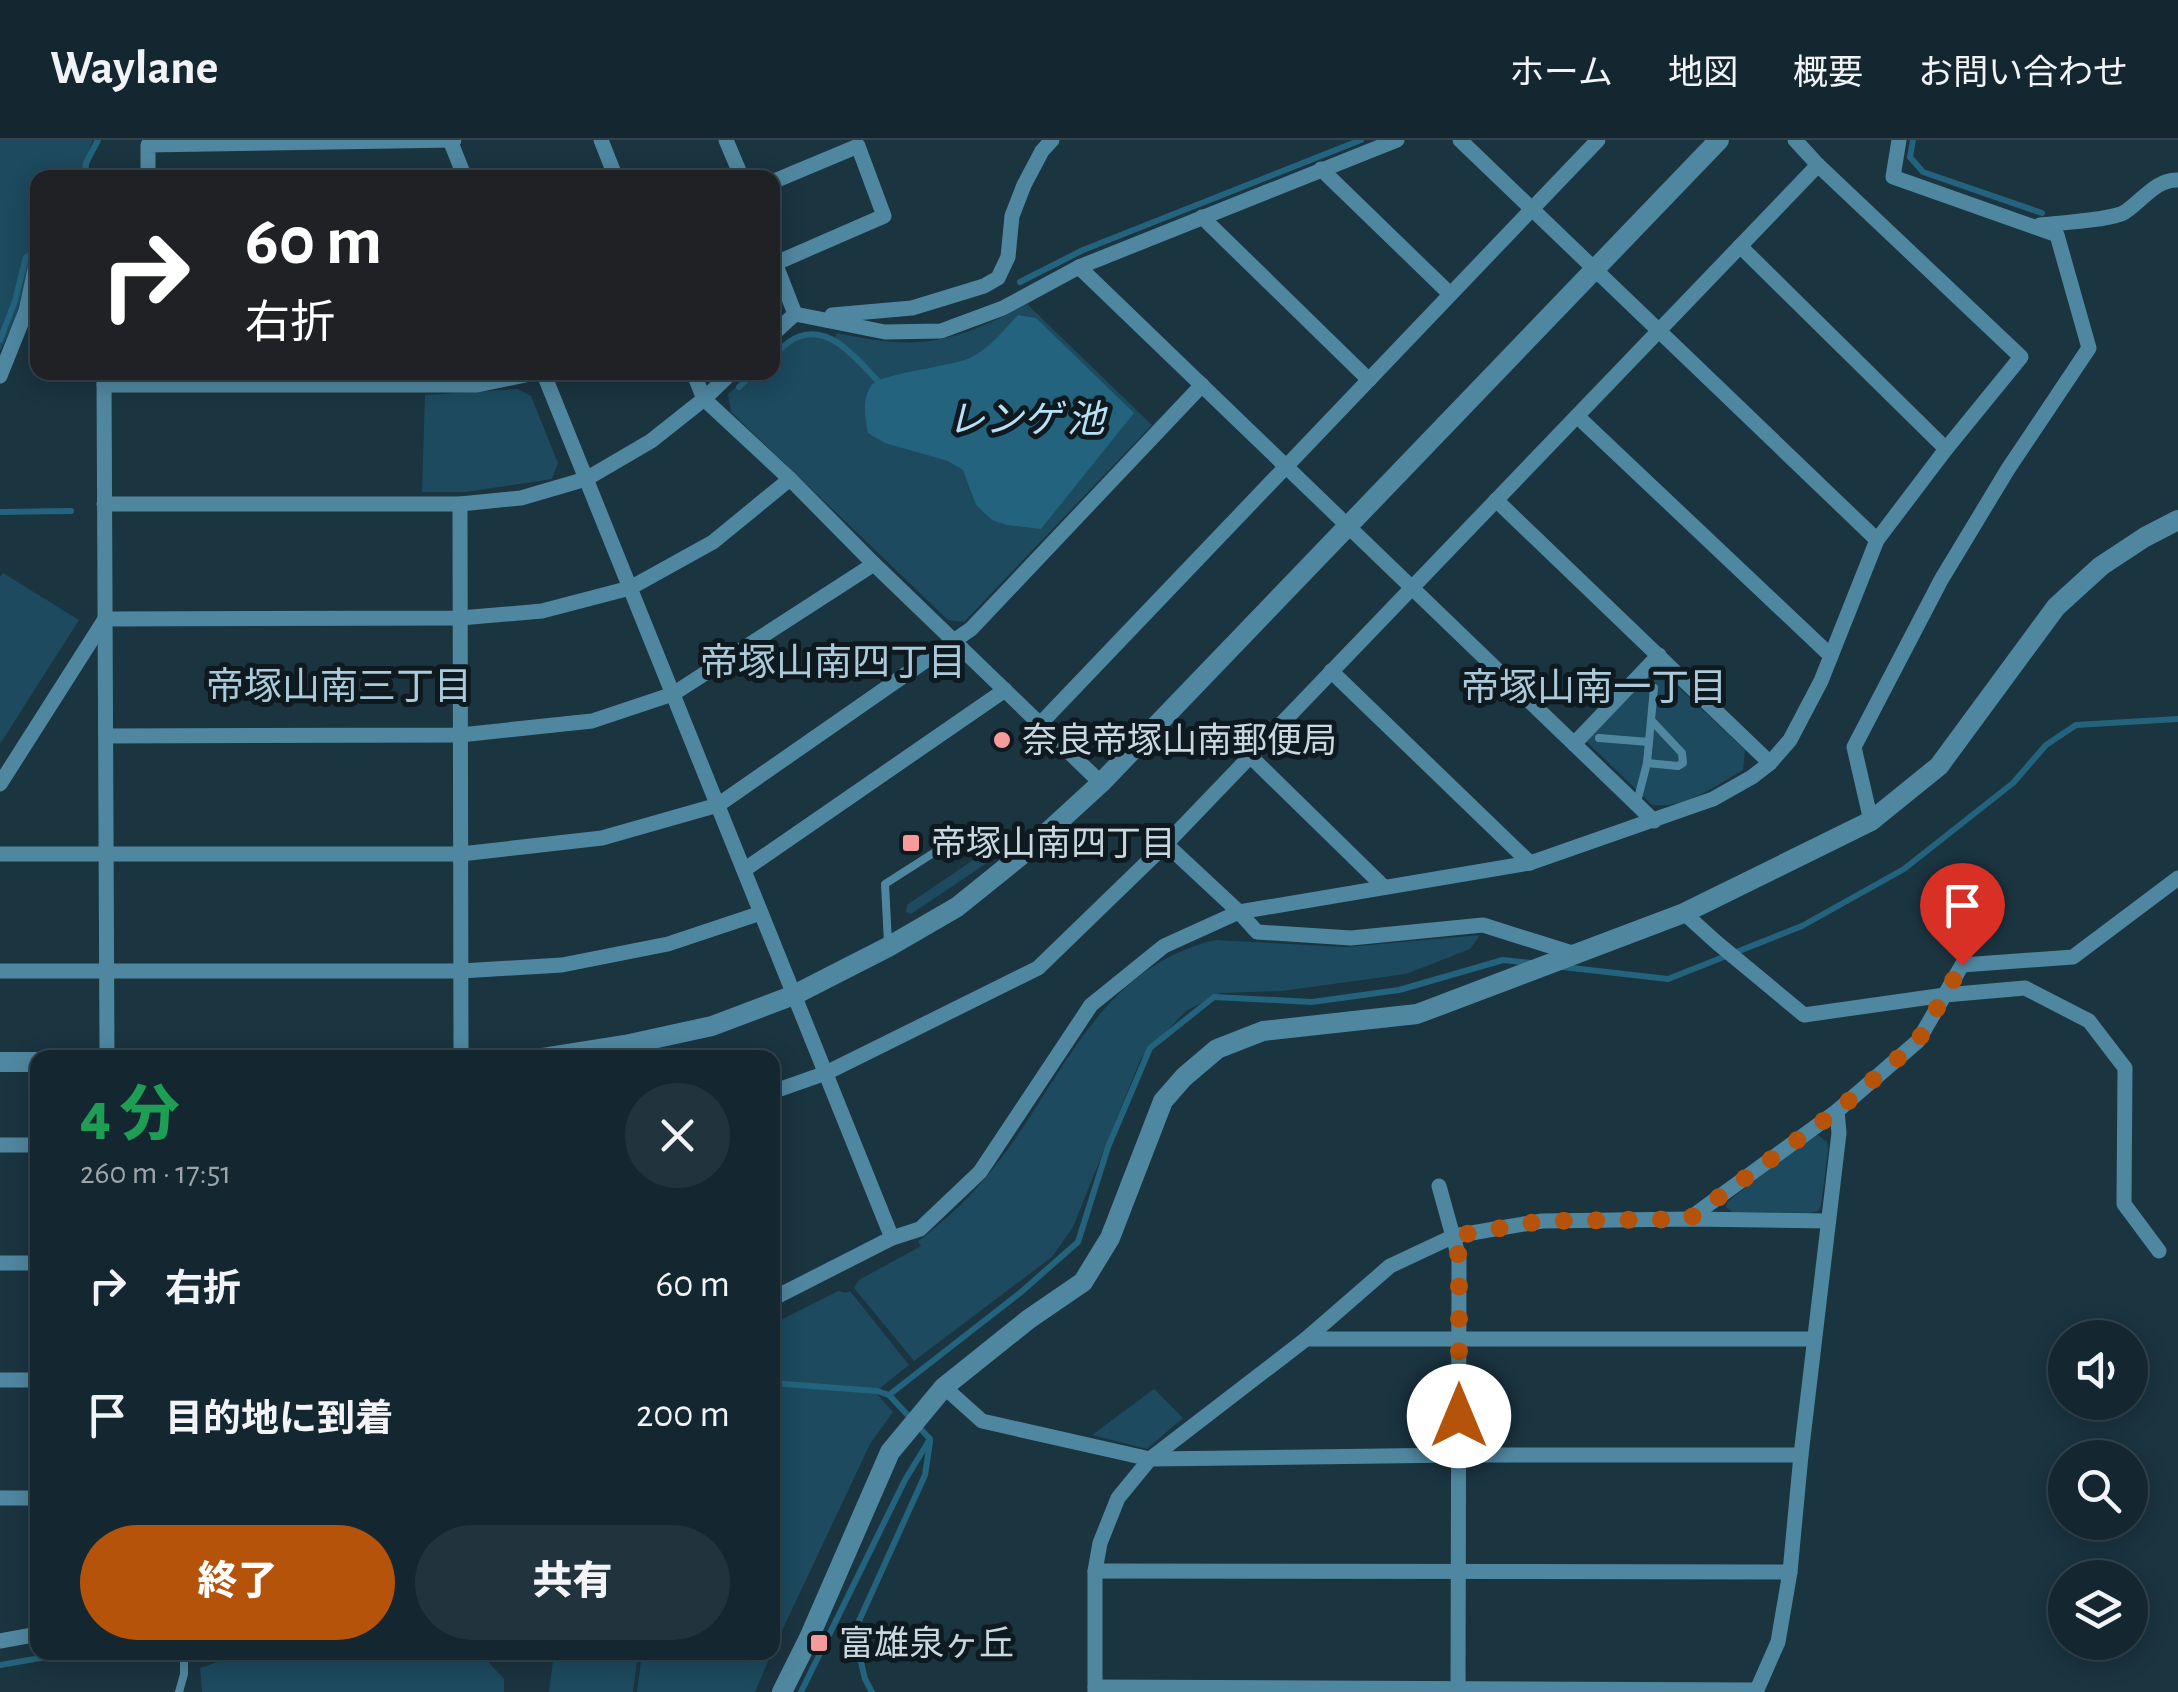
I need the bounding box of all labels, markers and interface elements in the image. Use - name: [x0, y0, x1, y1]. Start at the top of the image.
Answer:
- text: Waylane: [50, 45, 218, 93]
- text: ホーム: [1509, 56, 1613, 91]
- text: 地図: [1668, 56, 1738, 91]
- text: 概要: [1793, 56, 1863, 91]
- text: お問い合わせ: [1918, 56, 2128, 91]
- text: 60 m: [245, 207, 382, 277]
- icon: right: [80, 210, 210, 340]
- text: 右折: [245, 301, 335, 346]
- water label: レンゲ 池: [947, 400, 1109, 440]
- district label: 帝塚山南四丁目: [700, 643, 966, 683]
- district label: 帝塚山南三丁目: [206, 667, 472, 707]
- district label: 帝塚山南一丁目: [1461, 668, 1727, 708]
- place label: 奈良帝塚山南郵便局: [1022, 722, 1337, 759]
- marker: 奈良帝塚山南郵便局: [991, 729, 1013, 751]
- place label: 帝塚山南四丁目: [931, 825, 1176, 862]
- marker: 帝塚山南四丁目: [900, 832, 922, 854]
- pin: [1920, 863, 2005, 966]
- icon: arrive: [1935, 878, 1990, 933]
- button: close: [625, 1083, 730, 1188]
- text: 4 分: [80, 1086, 180, 1146]
- text: 260 m · 17:51: [80, 1157, 231, 1189]
- icon: right: [80, 1258, 135, 1313]
- text: 60 m: [655, 1266, 730, 1304]
- text: 右折: [165, 1271, 241, 1309]
- map controls: [2048, 1320, 2148, 1660]
- button: sound: [2048, 1320, 2148, 1420]
- position arrow: [1407, 1364, 1511, 1468]
- icon: arrive: [80, 1388, 135, 1443]
- text: 200 m: [636, 1396, 730, 1434]
- text: 目的地に到着: [165, 1401, 393, 1439]
- button: search: [2048, 1440, 2148, 1540]
- button: 終了: [80, 1525, 395, 1640]
- button: 共有: [415, 1525, 730, 1640]
- button: layers: [2048, 1560, 2148, 1660]
- place label: 富雄泉ヶ丘: [839, 1625, 1014, 1662]
- marker: 富雄泉ヶ丘: [808, 1632, 830, 1654]

